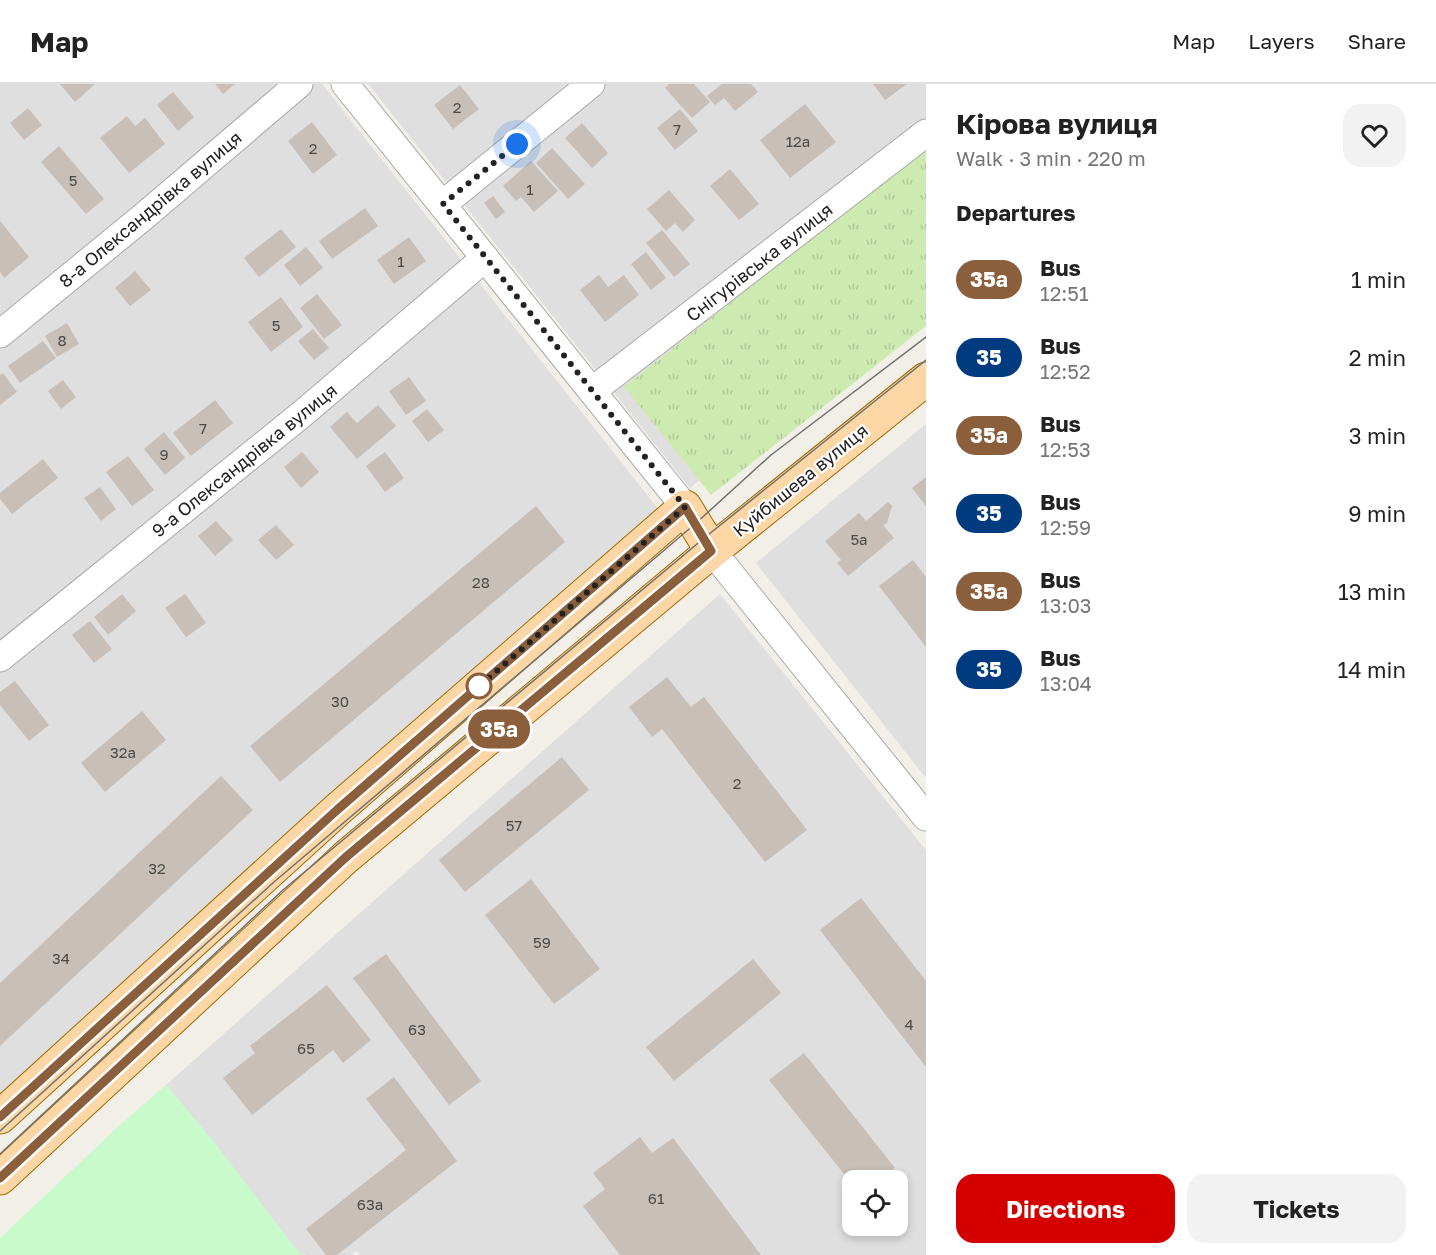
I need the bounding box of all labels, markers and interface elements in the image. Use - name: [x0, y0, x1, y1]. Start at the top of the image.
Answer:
- text: Map: [30, 25, 88, 58]
- text: Map: [1172, 28, 1215, 54]
- text: Layers: [1248, 28, 1315, 54]
- text: Share: [1348, 28, 1406, 54]
- house number: 2: [453, 98, 461, 116]
- button: heart: [1343, 104, 1406, 167]
- text: Кірова вулиця: [956, 107, 1158, 140]
- house number: 7: [673, 120, 681, 138]
- street label: 8-а Олександрівка вулиця: [54, 126, 246, 292]
- your location: [502, 129, 532, 159]
- house number: 12а: [786, 132, 810, 150]
- house number: 2: [309, 139, 317, 157]
- text: Walk · 3 min · 220 m: [956, 146, 1146, 170]
- house number: 5: [69, 171, 77, 189]
- house number: 1: [526, 180, 534, 198]
- street label: Снігурівська вулиця: [681, 198, 837, 326]
- text: Departures: [956, 199, 1075, 226]
- house number: 1: [397, 252, 405, 270]
- text: Bus: [1040, 254, 1081, 281]
- text: 35а: [970, 266, 1008, 292]
- text: 1 min: [1351, 266, 1406, 293]
- text: 12:51: [1040, 281, 1089, 305]
- house number: 5: [272, 316, 280, 334]
- house number: 8: [57, 331, 67, 349]
- text: Bus: [1040, 332, 1081, 359]
- text: 35: [976, 344, 1002, 370]
- text: 2 min: [1349, 344, 1406, 371]
- text: 12:52: [1040, 359, 1091, 383]
- street label: 9-а Олександрівка вулиця: [147, 379, 341, 541]
- text: Bus: [1040, 410, 1081, 437]
- house number: 7: [199, 419, 207, 437]
- street label: Куйбишева вулиця: [728, 419, 872, 541]
- text: 35а: [970, 422, 1008, 448]
- text: 3 min: [1349, 422, 1406, 449]
- text: 12:53: [1040, 437, 1091, 461]
- house number: 9: [159, 445, 169, 463]
- text: Bus: [1040, 488, 1081, 515]
- text: 35: [976, 500, 1002, 526]
- text: 9 min: [1348, 500, 1406, 527]
- text: 12:59: [1040, 515, 1091, 539]
- house number: 5а: [850, 530, 868, 548]
- text: Bus: [1040, 566, 1081, 593]
- house number: 28: [472, 573, 490, 591]
- text: 35а: [970, 578, 1008, 604]
- text: 13 min: [1338, 578, 1406, 605]
- text: 13:03: [1040, 593, 1092, 617]
- text: Bus: [1040, 644, 1081, 671]
- text: 35: [976, 656, 1002, 682]
- text: 14 min: [1338, 656, 1406, 683]
- text: 13:04: [1040, 671, 1092, 695]
- unlabelled marker: [466, 673, 492, 699]
- house number: 30: [331, 692, 349, 710]
- line badge: 35а: [464, 710, 534, 748]
- text: 35а: [480, 716, 518, 742]
- house number: 32а: [110, 743, 136, 761]
- house number: 2: [733, 774, 741, 792]
- house number: 57: [506, 816, 522, 834]
- house number: 32: [148, 859, 166, 877]
- house number: 59: [533, 933, 551, 951]
- house number: 34: [52, 949, 70, 967]
- house number: 4: [904, 1015, 914, 1033]
- house number: 63: [408, 1020, 426, 1038]
- house number: 65: [297, 1039, 315, 1057]
- map controls: [842, 1170, 908, 1236]
- button: locate: [842, 1170, 908, 1236]
- button: Directions: [956, 1174, 1175, 1243]
- button: Tickets: [1187, 1174, 1406, 1243]
- house number: 61: [648, 1189, 664, 1207]
- house number: 63а: [357, 1195, 383, 1213]

